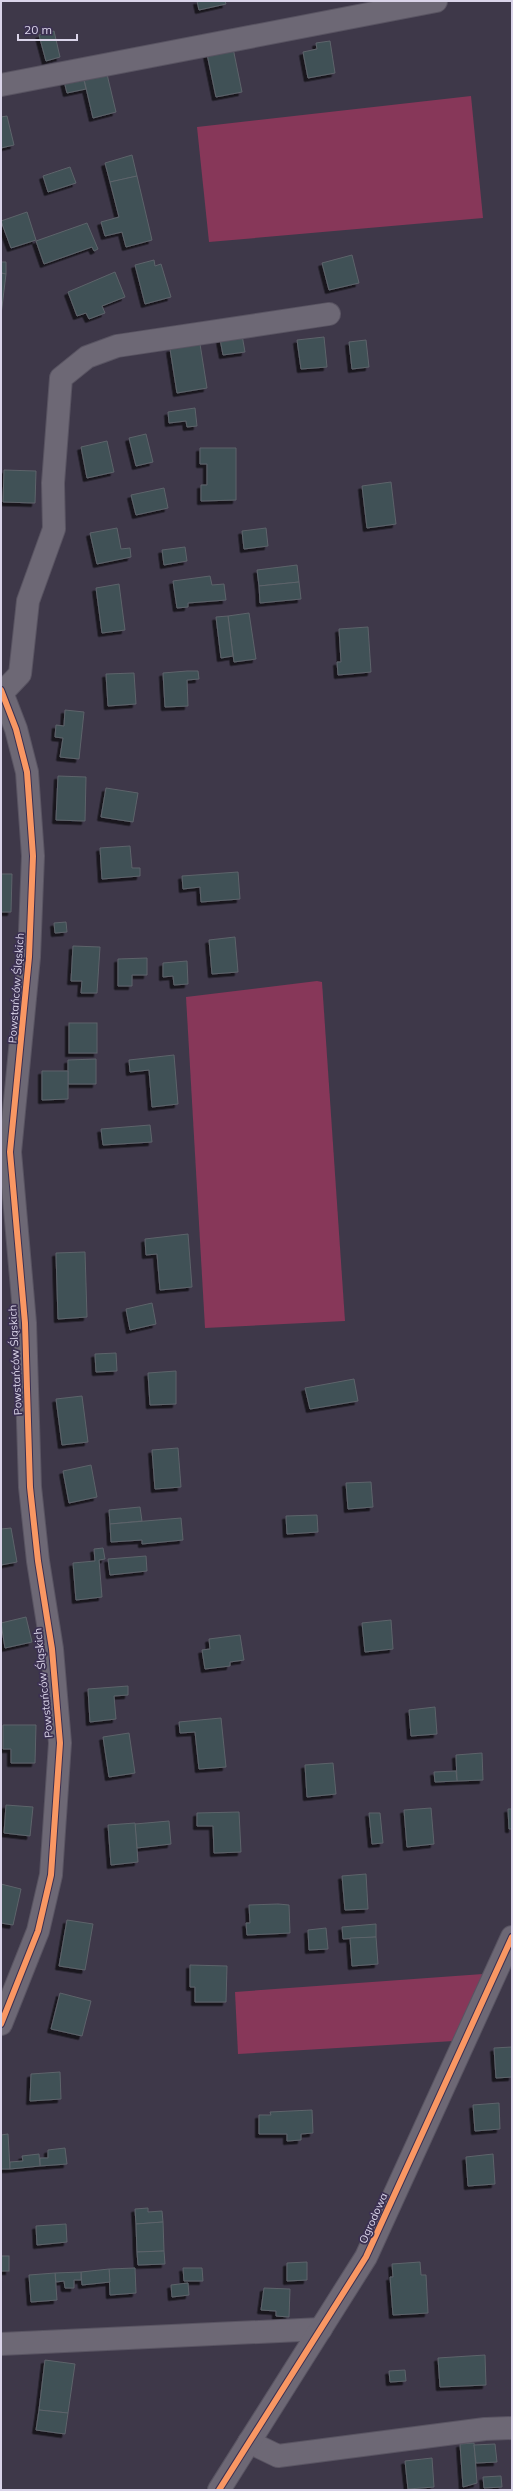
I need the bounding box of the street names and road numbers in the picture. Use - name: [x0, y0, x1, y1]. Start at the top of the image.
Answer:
- street label: Powstańców Śląskich: [5, 932, 27, 1044]
- street label: Powstańców Śląskich: [5, 1304, 25, 1416]
- street label: Powstańców Śląskich: [30, 1627, 56, 1739]
- street label: Ogrodowa: [356, 2190, 390, 2246]

